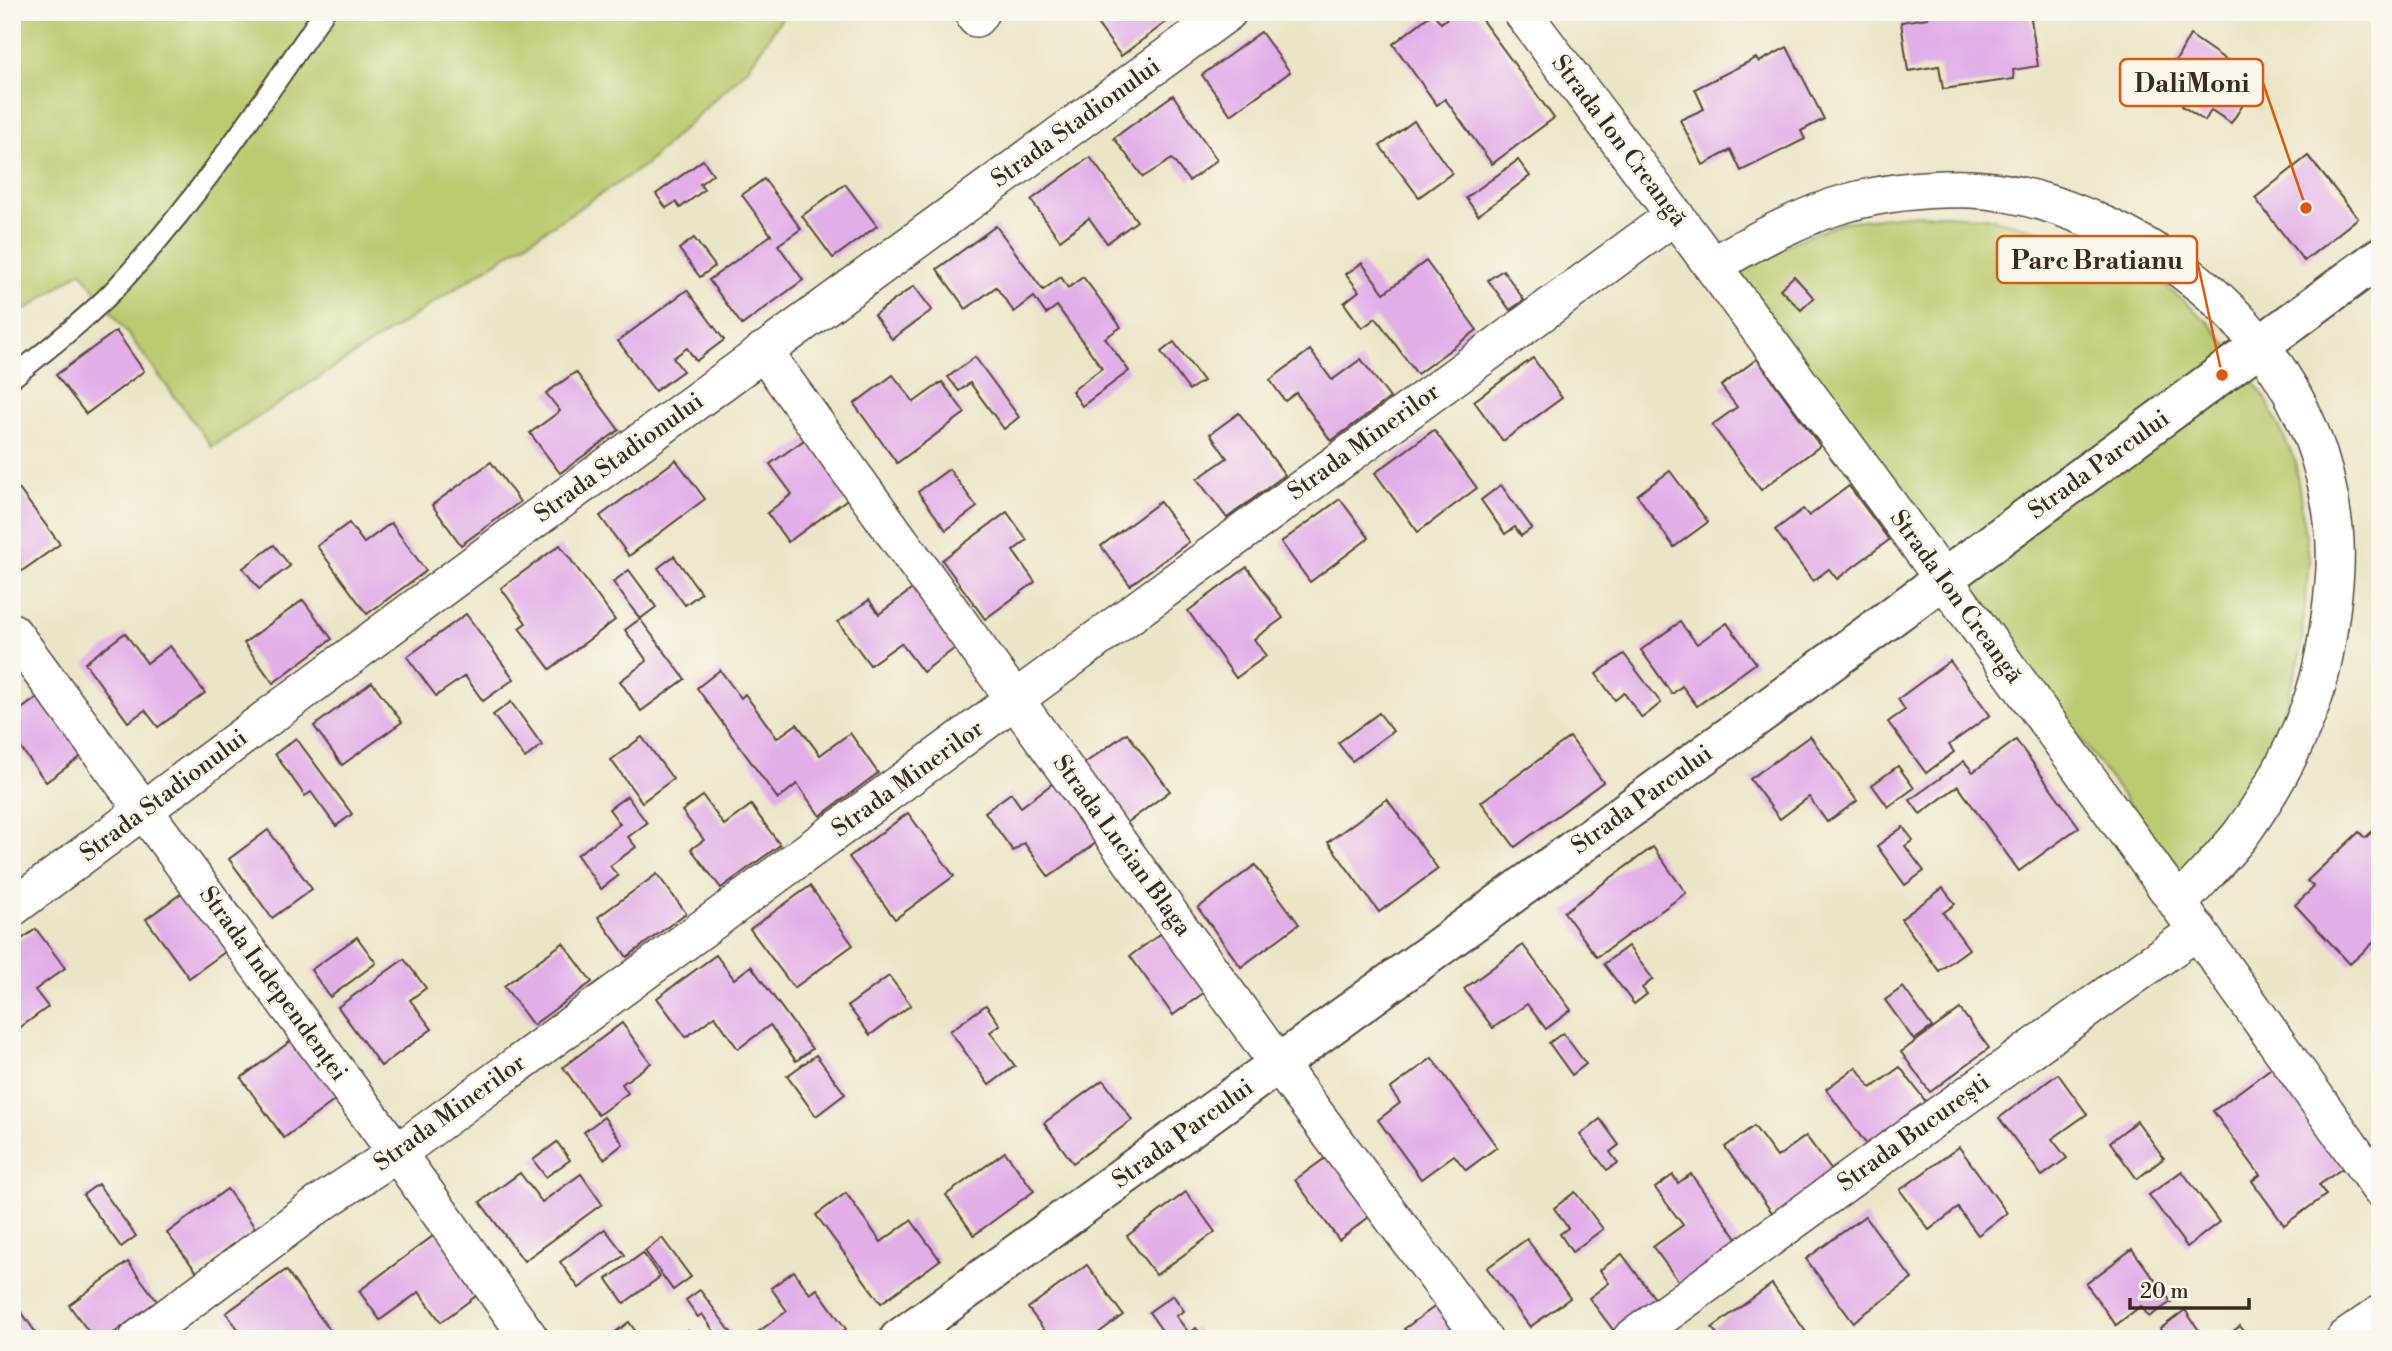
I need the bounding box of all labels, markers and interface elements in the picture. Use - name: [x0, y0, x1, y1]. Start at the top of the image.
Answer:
- street label: Strada Ion Creangă: [1545, 49, 1694, 233]
- street label: Strada Stadionului: [985, 51, 1167, 194]
- callout: DaliMoni: [2120, 59, 2263, 106]
- text: DaliMoni: [2134, 68, 2250, 100]
- callout: Parc Bratianu: [1997, 236, 2197, 283]
- text: Parc Bratianu: [2011, 245, 2183, 277]
- street label: Strada Minerilor: [1282, 377, 1446, 507]
- street label: Strada Stadionului: [528, 386, 710, 529]
- street label: Strada Parcului: [2023, 404, 2176, 526]
- street label: Strada Ion Creangă: [1883, 504, 2029, 690]
- street label: Strada Minerilor: [826, 714, 990, 844]
- street label: Strada Stadionului: [74, 723, 254, 869]
- street label: Strada Parcului: [1566, 739, 1719, 861]
- street label: Strada Lucian Blaga: [1046, 749, 1198, 943]
- street label: Strada Independenței: [192, 881, 354, 1087]
- street label: Strada Minerilor: [368, 1048, 532, 1178]
- street label: Strada București: [1832, 1068, 1996, 1198]
- street label: Strada Parcului: [1107, 1073, 1260, 1195]
- scale bar: [2130, 1267, 2248, 1311]
- text: 20 m: [2140, 1279, 2189, 1305]

